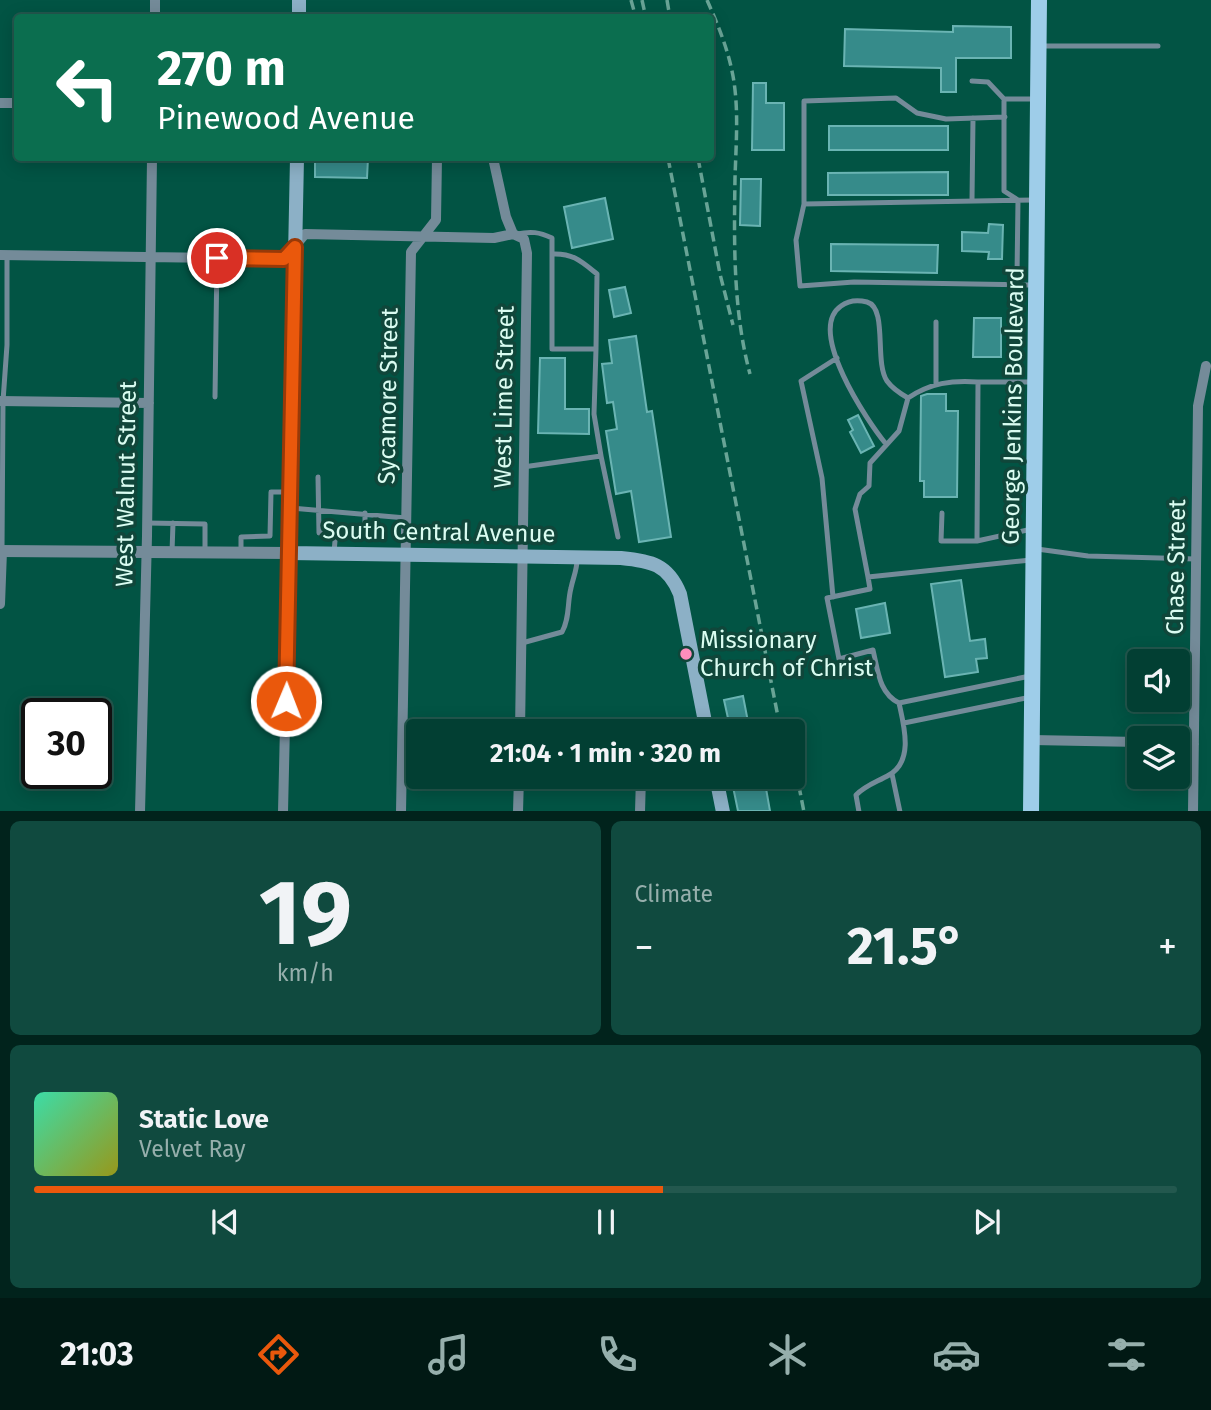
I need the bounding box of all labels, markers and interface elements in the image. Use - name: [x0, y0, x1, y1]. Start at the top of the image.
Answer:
- text: 270 m: [157, 39, 286, 98]
- icon: left: [42, 42, 133, 133]
- text: Pinewood Avenue: [157, 99, 415, 137]
- pin: [187, 228, 247, 288]
- icon: arrive: [198, 239, 236, 277]
- street label: George Jenkins Boulevard: [997, 267, 1029, 545]
- street label: West Lime Street: [488, 305, 520, 489]
- street label: Sycamore Street: [372, 307, 404, 484]
- street label: West Walnut Street: [110, 380, 142, 587]
- street label: Chase Street: [1161, 499, 1191, 635]
- street label: South Central Avenue: [322, 516, 556, 548]
- place label: Missionary Church of Christ: [700, 626, 874, 682]
- marker: Missionary Church of Christ: [678, 646, 694, 662]
- map controls: [1127, 649, 1190, 789]
- button: sound: [1127, 649, 1190, 712]
- position arrow: [249, 664, 323, 738]
- speed limit sign: 30: [21, 698, 112, 789]
- button: layers: [1127, 726, 1190, 789]
- text: 21:04 · 1 min · 320 m: [490, 738, 721, 769]
- text: 19: [259, 859, 352, 968]
- text: Climate: [635, 880, 713, 908]
- text: 21.5°: [847, 915, 964, 978]
- text: −: [635, 924, 654, 970]
- text: +: [1158, 924, 1177, 970]
- text: km/h: [277, 959, 334, 987]
- text: Static Love: [139, 1104, 269, 1135]
- text: Velvet Ray: [139, 1135, 246, 1163]
- icon: previous: [206, 1203, 244, 1241]
- icon: pause: [587, 1203, 625, 1241]
- icon: next: [968, 1203, 1006, 1241]
- icon: directions: [254, 1330, 303, 1379]
- icon: music: [424, 1330, 473, 1379]
- icon: phone: [593, 1330, 642, 1379]
- icon: climate: [763, 1330, 812, 1379]
- icon: car: [932, 1330, 981, 1379]
- icon: filters: [1102, 1330, 1151, 1379]
- text: 21:03: [60, 1335, 134, 1373]

